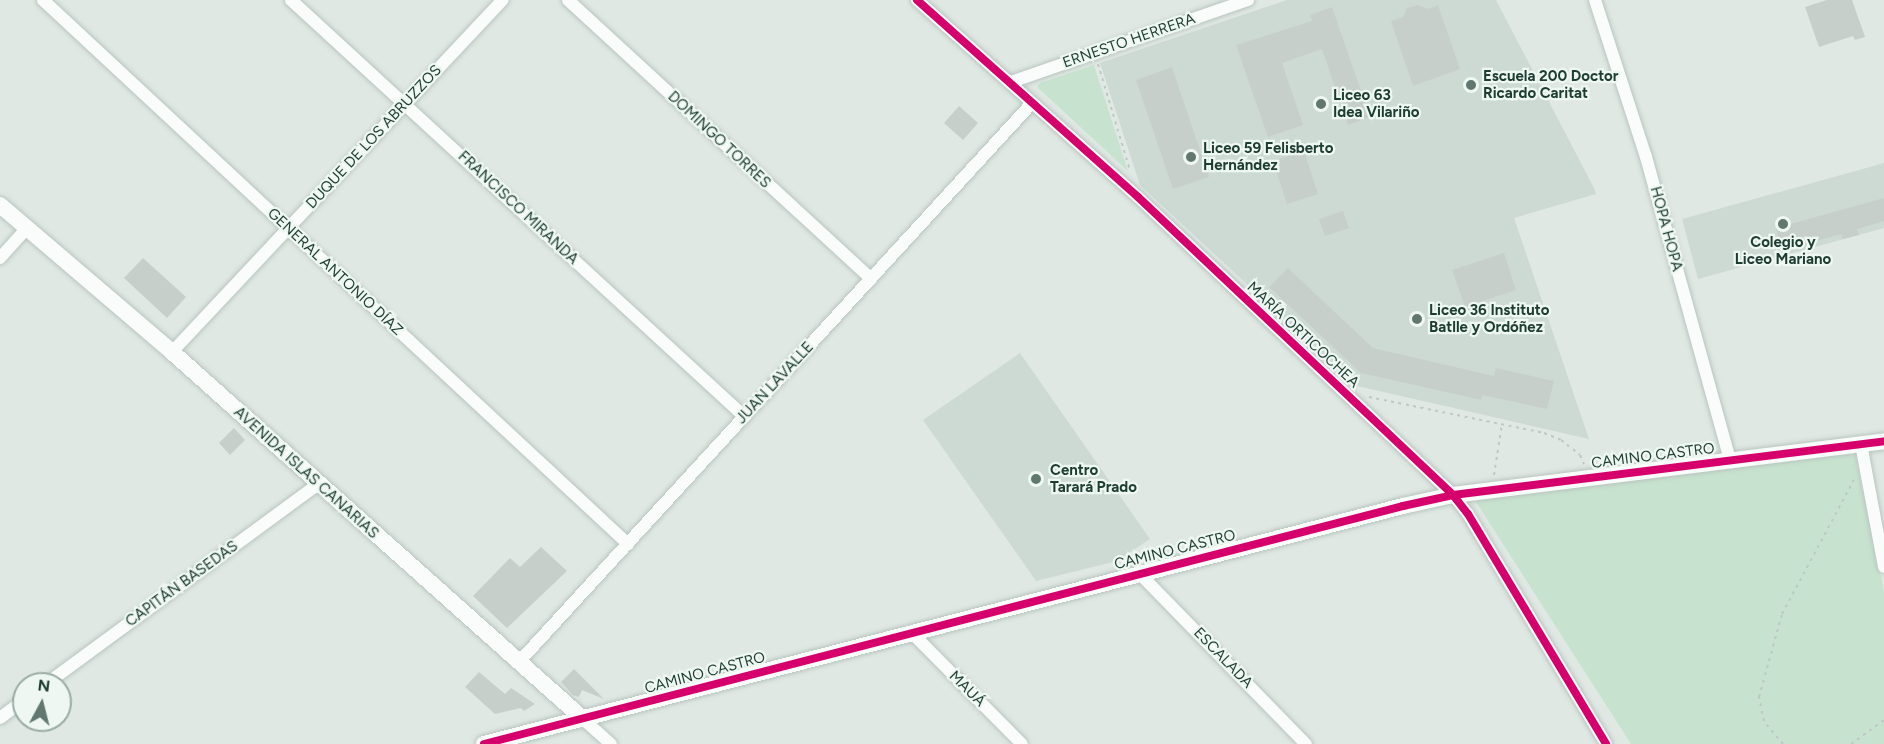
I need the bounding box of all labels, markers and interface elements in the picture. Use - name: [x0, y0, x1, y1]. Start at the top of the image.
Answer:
- street label: ERNESTO HERRERA: [1060, 10, 1198, 72]
- street label: DUQUE DE LOS ABRUZZOS: [303, 61, 445, 213]
- place label: Escuela 200 Doctor Ricardo Caritat: [1483, 67, 1618, 102]
- marker: Escuela 200 Doctor Ricardo Caritat: [1464, 78, 1478, 92]
- place label: Liceo 63 Idea Vilariño: [1333, 86, 1419, 121]
- street label: DOMINGO TORRES: [664, 88, 774, 192]
- marker: Liceo 63 Idea Vilariño: [1314, 97, 1328, 111]
- place label: Liceo 59 Felisberto Hernández: [1203, 139, 1333, 174]
- street label: FRANCISCO MIRANDA: [454, 148, 582, 268]
- marker: Liceo 59 Felisberto Hernández: [1184, 150, 1198, 164]
- street label: HOPA HOPA: [1646, 185, 1686, 273]
- street label: GENERAL ANTONIO DÍAZ: [264, 204, 406, 340]
- marker: Colegio y Liceo Mariano: [1776, 217, 1790, 231]
- place label: Colegio y Liceo Mariano: [1735, 233, 1831, 268]
- street label: MARÍA ORTICOCHEA: [1243, 278, 1363, 392]
- place label: Liceo 36 Instituto Batlle y Ordóñez: [1429, 301, 1549, 336]
- marker: Liceo 36 Instituto Batlle y Ordóñez: [1410, 312, 1424, 326]
- street label: JUAN LAVALLE: [732, 338, 818, 428]
- street label: AVENIDA ISLAS CANARIAS: [230, 403, 382, 543]
- street label: CAMINO CASTRO: [1590, 440, 1716, 472]
- place label: Centro Tarará Prado: [1050, 461, 1137, 496]
- marker: Centro Tarará Prado: [1027, 470, 1045, 488]
- street label: CAMINO CASTRO: [1113, 526, 1237, 574]
- street label: CAPITÁN BASEDAS: [122, 537, 242, 631]
- street label: ESCALADA: [1190, 624, 1256, 692]
- street label: CAMINO CASTRO: [643, 648, 767, 698]
- street label: MAUÁ: [945, 667, 989, 711]
- north arrow: [12, 672, 72, 732]
- text: N: [37, 675, 51, 696]

